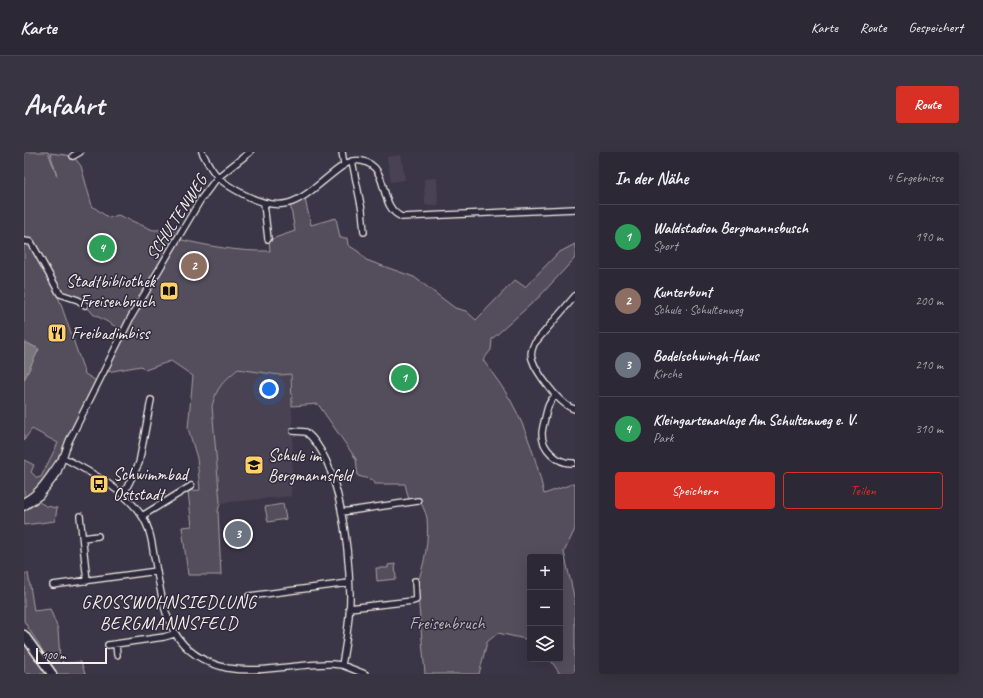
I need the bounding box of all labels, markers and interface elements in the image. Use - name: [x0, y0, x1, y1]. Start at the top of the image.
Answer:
- text: Karte: [20, 16, 57, 40]
- text: Karte: [811, 19, 838, 36]
- text: Route: [860, 19, 886, 36]
- text: Gespeichert: [908, 19, 963, 36]
- button: Route: [896, 86, 959, 123]
- text: Anfahrt: [24, 87, 104, 122]
- text: In der Nähe: [615, 168, 688, 189]
- street label: SCHULTENWEG: [141, 170, 212, 264]
- text: 4 Ergebnisse: [887, 170, 943, 186]
- text: Waldstadion Bergmannsbusch: [653, 219, 808, 238]
- text: 1: [625, 229, 631, 245]
- text: 190 m: [915, 229, 943, 245]
- pin: 4: [89, 233, 115, 263]
- text: Sport: [653, 238, 678, 254]
- pin: 2: [181, 251, 207, 281]
- place label: Stadtbibliothek Freisenbruch: [66, 271, 157, 312]
- library icon: Stadtbibliothek Freisenbruch: [158, 280, 180, 302]
- text: Kunterbunt: [653, 283, 712, 302]
- text: 2: [625, 293, 631, 309]
- text: 200 m: [915, 293, 943, 309]
- text: Schule · Schultenweg: [653, 302, 743, 318]
- restaurant icon: Freibadimbiss: [46, 322, 68, 344]
- place label: Freibadimbiss: [71, 323, 151, 344]
- text: Bodelschwingh-Haus: [653, 347, 759, 366]
- text: 3: [625, 357, 631, 373]
- text: 210 m: [915, 357, 943, 373]
- pin: 1: [391, 363, 417, 393]
- text: Kirche: [653, 366, 681, 382]
- your location: [259, 379, 279, 399]
- text: Kleingartenanlage Am Schultenweg e. V.: [653, 411, 857, 430]
- text: 4: [625, 421, 631, 437]
- text: 310 m: [915, 421, 943, 437]
- text: Park: [653, 430, 674, 446]
- place label: Schule im Bergmannsfeld: [268, 445, 354, 486]
- school or university icon: Schule im Bergmannsfeld: [243, 454, 265, 476]
- place label: Schwimmbad Oststadt: [113, 464, 190, 505]
- button: Speichern: [615, 472, 775, 509]
- button: Teilen: [783, 472, 943, 509]
- bus stop icon: Schwimmbad Oststadt: [88, 473, 110, 495]
- pin: 3: [225, 519, 251, 549]
- map controls: [527, 554, 563, 662]
- button: +: [527, 554, 563, 590]
- button: −: [527, 590, 563, 626]
- district label: GROSSWOHNSIEDLUNG BERGMANNSFELD: [81, 591, 258, 634]
- park label: Freisenbruch: [409, 613, 486, 634]
- button: layers: [527, 626, 563, 662]
- scale bar: [36, 646, 107, 665]
- text: 100 m: [42, 648, 66, 662]

